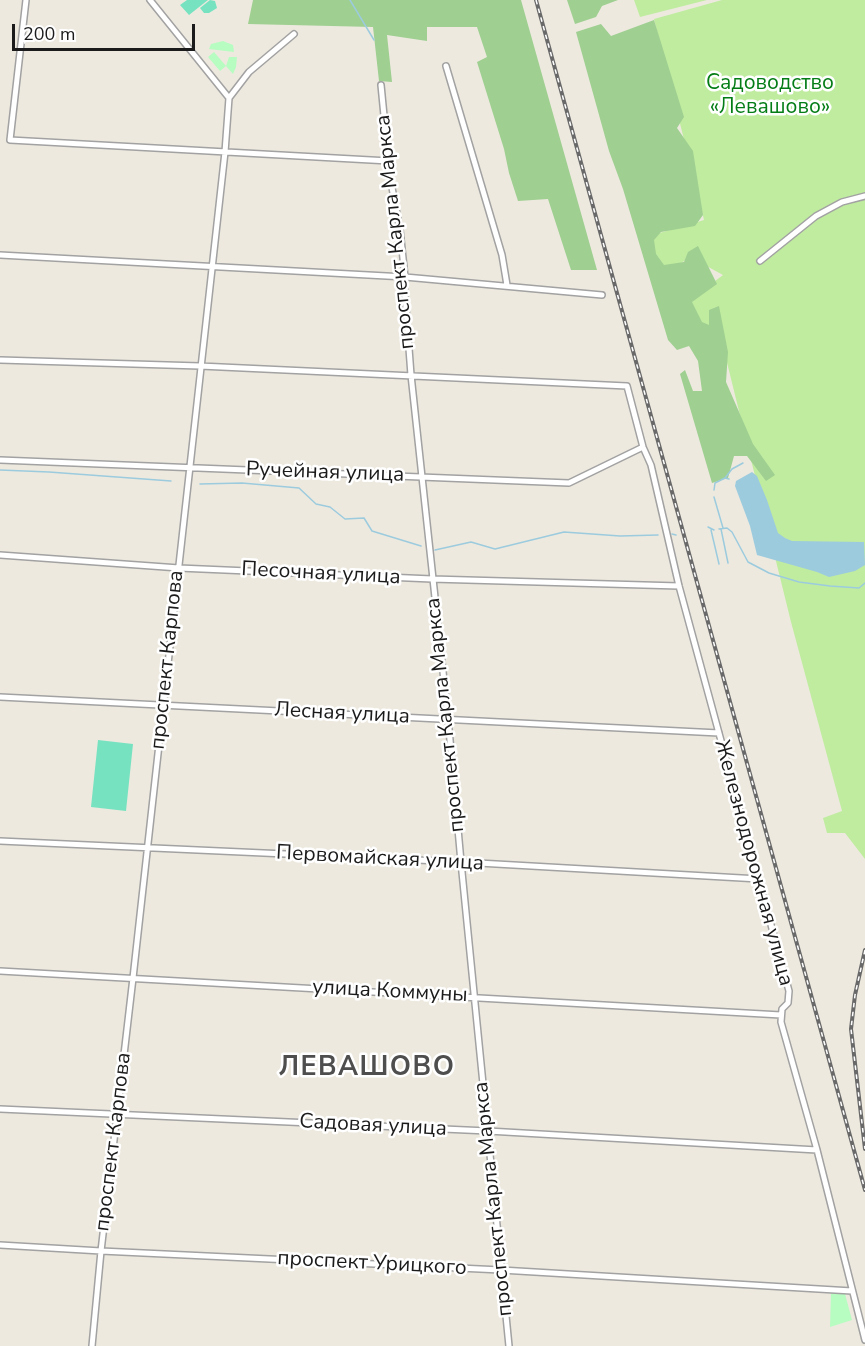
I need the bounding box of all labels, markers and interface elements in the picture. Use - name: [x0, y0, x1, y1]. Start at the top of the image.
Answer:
- scale bar: [15, 12, 198, 50]
- text: 200 m: [23, 22, 75, 46]
- park label: Садоводство «Левашово»: [706, 71, 834, 121]
- street label: проспект Карла Маркса: [371, 113, 421, 351]
- street label: Ручейная улица: [245, 458, 405, 488]
- street label: Песочная улица: [241, 557, 401, 591]
- street label: проспект Карпова: [146, 569, 190, 751]
- street label: проспект Карла Маркса: [421, 596, 471, 834]
- street label: Лесная улица: [274, 698, 410, 730]
- street label: Железнодорожная улица: [708, 737, 798, 989]
- street label: Первомайская улица: [275, 841, 485, 877]
- street label: улица Коммуны: [312, 975, 468, 1009]
- street label: проспект Карпова: [91, 1051, 137, 1233]
- district label: ЛЕВАШОВО: [279, 1052, 455, 1084]
- street label: проспект Карла Маркса: [469, 1080, 519, 1318]
- street label: Садовая улица: [299, 1110, 447, 1142]
- street label: проспект Урицкого: [277, 1246, 467, 1282]

